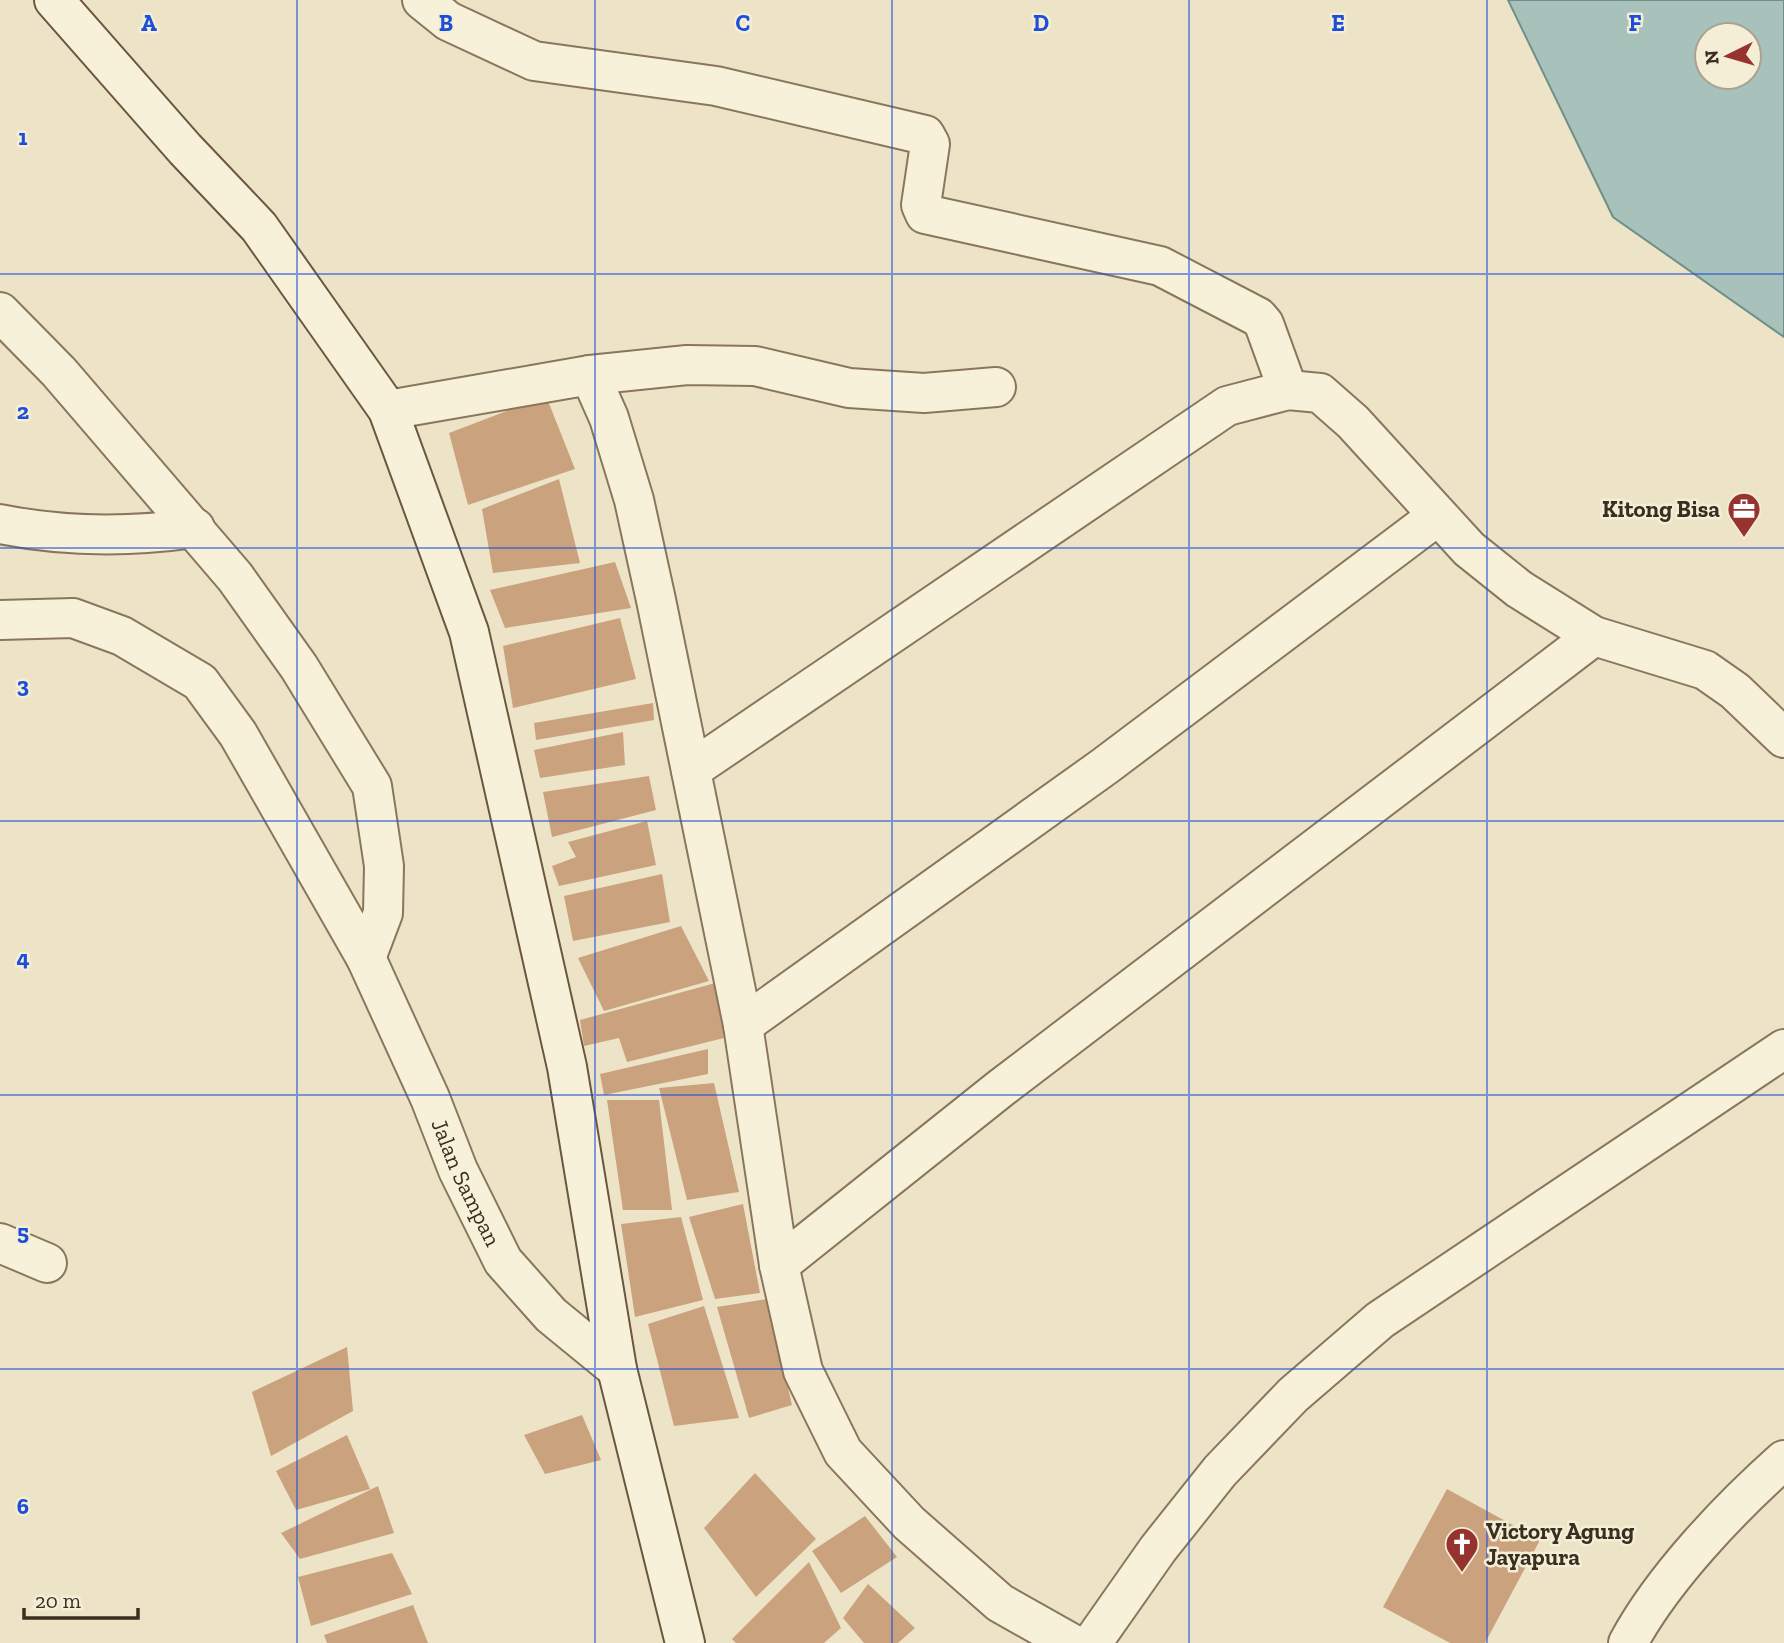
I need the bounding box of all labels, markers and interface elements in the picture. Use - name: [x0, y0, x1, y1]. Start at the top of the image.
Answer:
- text: A: [141, 9, 157, 37]
- text: B: [439, 9, 453, 37]
- text: C: [736, 9, 750, 37]
- text: D: [1033, 9, 1049, 37]
- text: E: [1331, 9, 1345, 37]
- text: F: [1628, 9, 1642, 37]
- north arrow: [1693, 21, 1763, 91]
- text: N: [1699, 49, 1724, 66]
- text: 1: [18, 123, 28, 151]
- text: 2: [17, 397, 29, 425]
- office icon: Kitong Bisa: [1725, 490, 1763, 539]
- place label: Kitong Bisa: [1602, 495, 1720, 523]
- text: 3: [17, 671, 29, 699]
- text: 4: [16, 944, 30, 972]
- street label: Jalan Sampan: [425, 1115, 507, 1251]
- text: 5: [17, 1218, 29, 1246]
- text: 6: [17, 1492, 29, 1520]
- place label: Victory Agung Jayapura: [1486, 1517, 1634, 1571]
- church icon: Victory Agung Jayapura: [1443, 1525, 1481, 1574]
- scale bar: [24, 1576, 138, 1620]
- text: 20 m: [35, 1588, 81, 1613]

